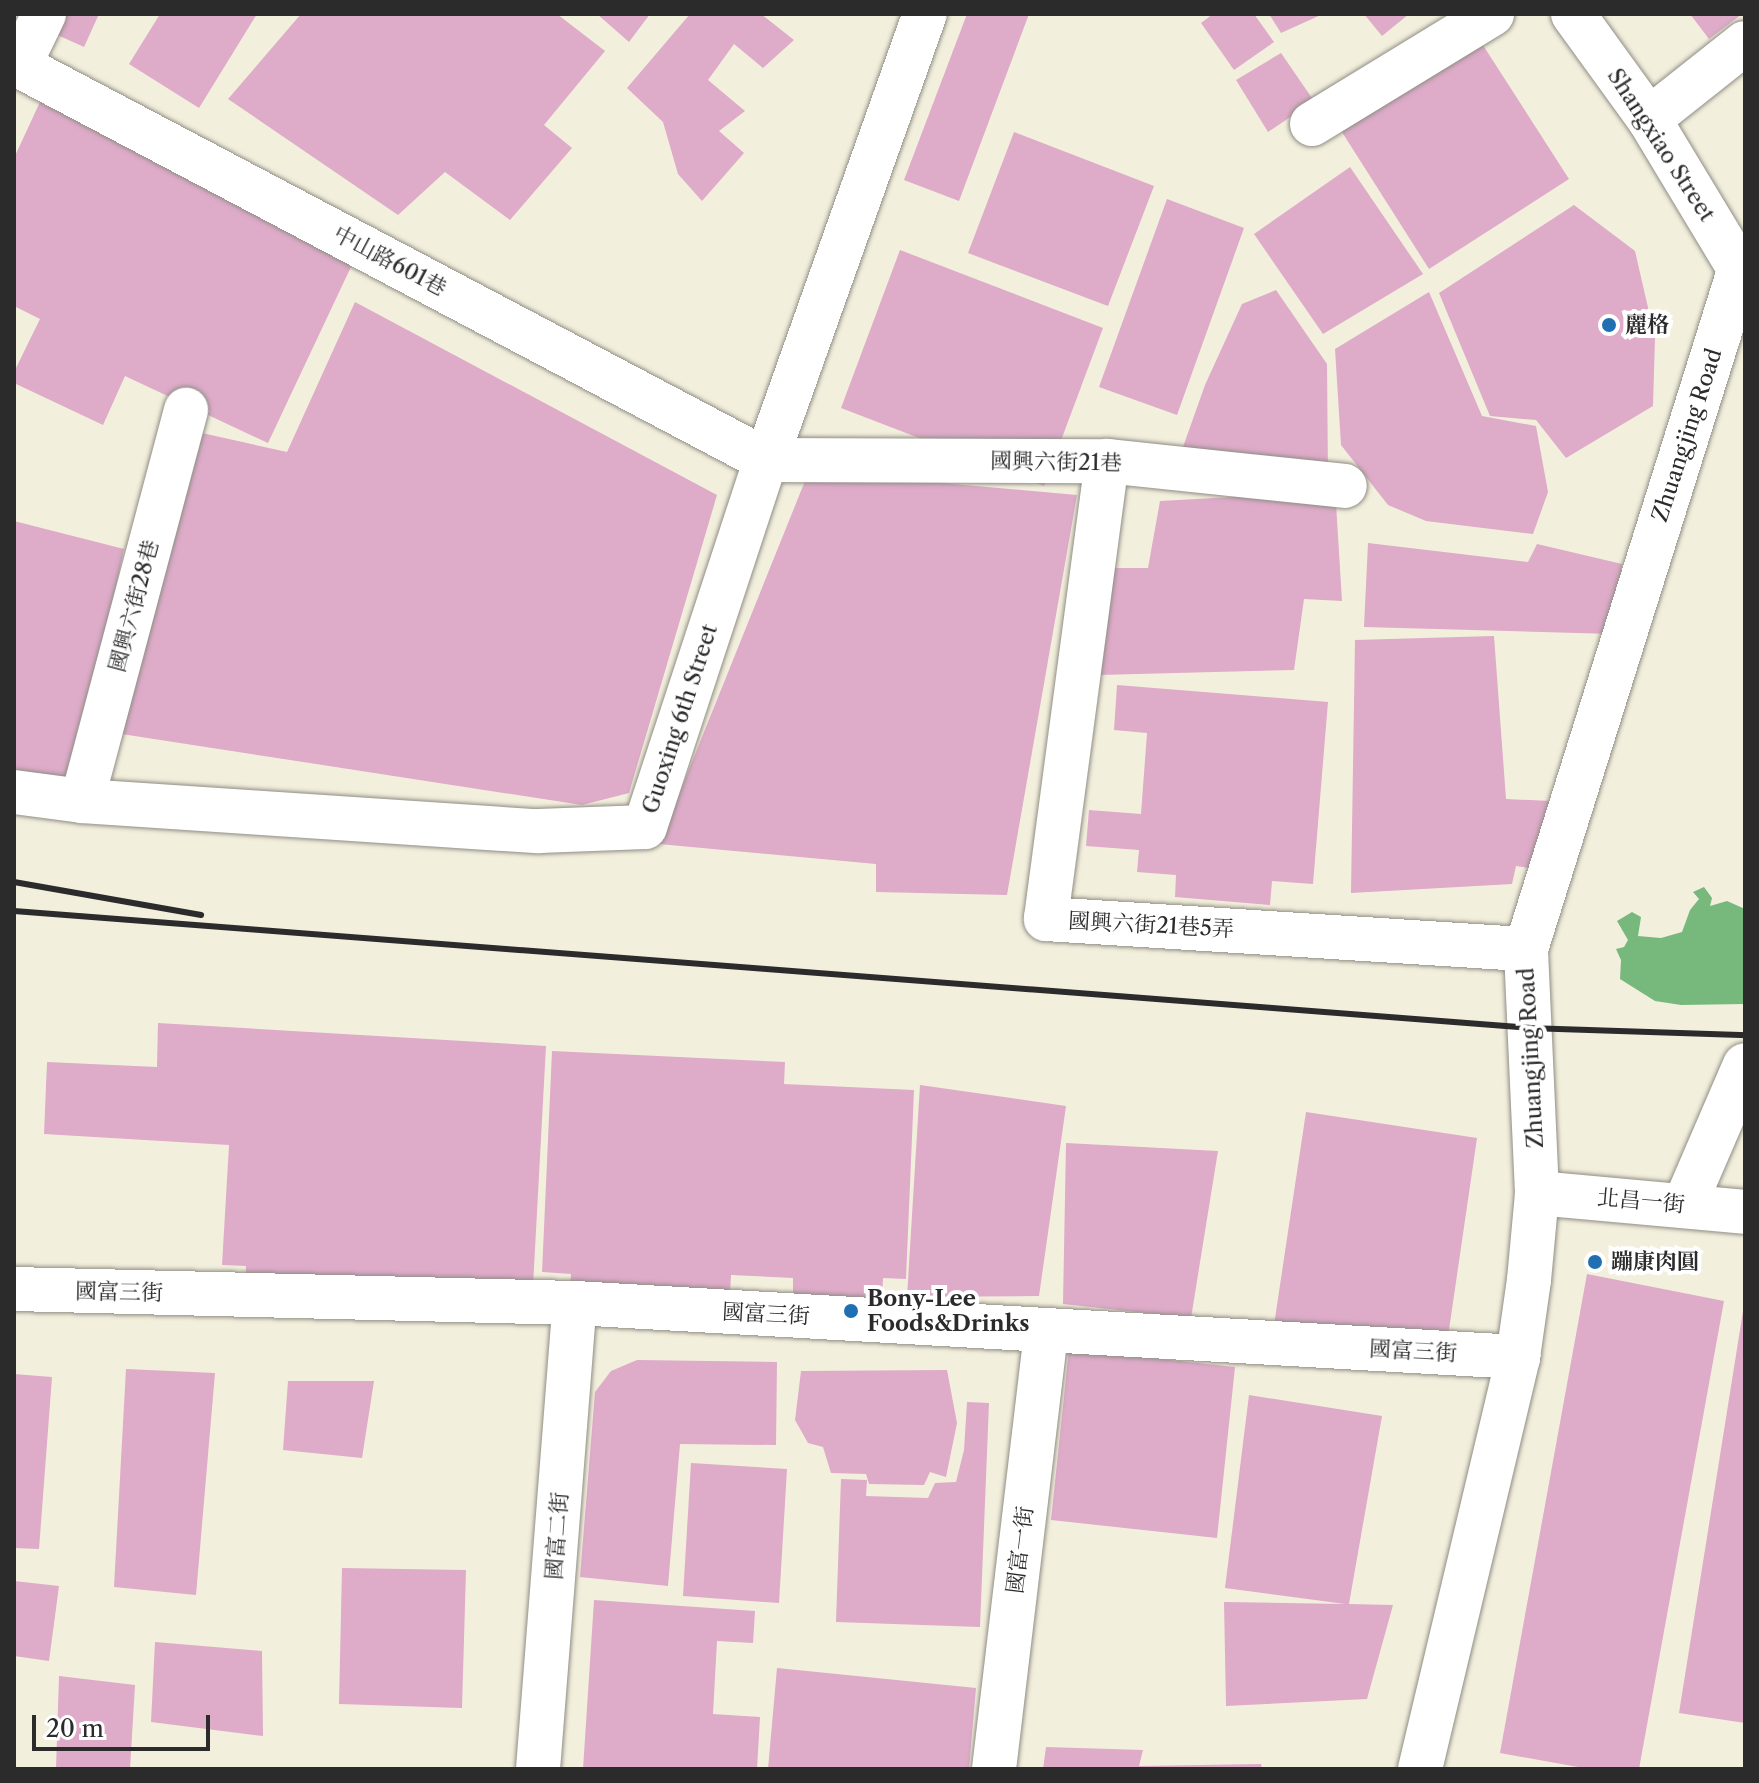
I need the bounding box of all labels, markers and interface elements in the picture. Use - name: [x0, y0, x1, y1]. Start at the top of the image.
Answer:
- street label: Shangxiao Street: [1602, 64, 1720, 226]
- street label: 中山路601巷: [329, 220, 451, 302]
- place label: 麗格: [1625, 312, 1669, 338]
- marker: 麗格: [1600, 316, 1618, 334]
- street label: Zhuangjing Road: [1647, 345, 1727, 525]
- street label: 國興六街21巷: [990, 448, 1122, 476]
- street label: 國興六街28巷: [104, 537, 164, 675]
- street label: Guoxing 6th Street: [637, 621, 723, 817]
- street label: 國興六街21巷5弄: [1067, 907, 1235, 943]
- street label: Zhuangjing Road: [1513, 967, 1549, 1149]
- street label: 北昌一街: [1596, 1184, 1686, 1218]
- place label: 蹦康肉圓: [1611, 1249, 1699, 1275]
- marker: 蹦康肉圓: [1586, 1253, 1604, 1271]
- street label: 國富三街: [75, 1278, 163, 1306]
- place label: Bony-Lee Foods&Drinks: [867, 1285, 1029, 1336]
- street label: 國富三街: [721, 1299, 811, 1329]
- marker: Bony-Lee Foods&Drinks: [842, 1302, 860, 1320]
- street label: 國富三街: [1368, 1336, 1458, 1366]
- street label: 國富二街: [541, 1491, 573, 1581]
- street label: 國富一街: [1002, 1505, 1038, 1595]
- scale bar: [36, 1699, 214, 1749]
- text: 20 m: [46, 1714, 104, 1743]

